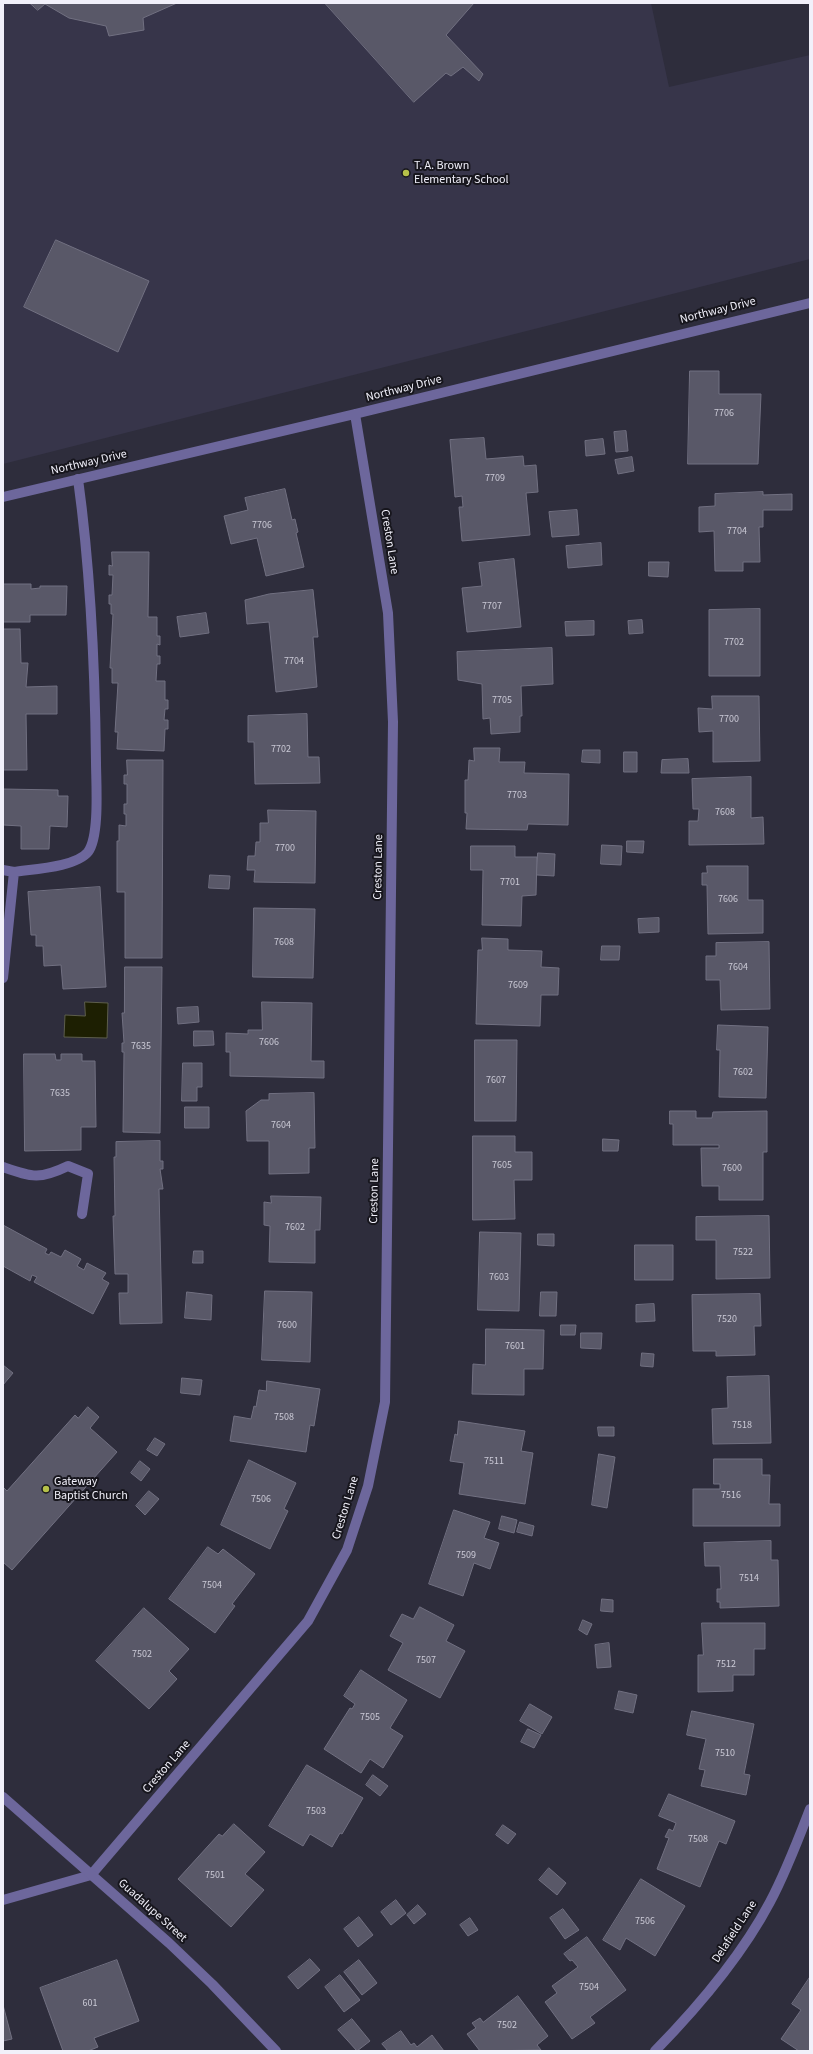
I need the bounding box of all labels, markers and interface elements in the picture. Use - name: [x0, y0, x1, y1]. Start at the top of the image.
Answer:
- place label: T. A. Brown Elementary School: [414, 159, 509, 187]
- marker: T. A. Brown Elementary School: [401, 168, 411, 178]
- street label: Northway Drive: [679, 295, 757, 327]
- street label: Northway Drive: [365, 373, 443, 405]
- house number: 7706: [714, 408, 734, 420]
- street label: Northway Drive: [50, 447, 128, 479]
- house number: 7709: [485, 473, 505, 485]
- street label: Creston Lane: [377, 509, 401, 575]
- house number: 7706: [252, 520, 272, 532]
- house number: 7704: [727, 526, 747, 538]
- house number: 7707: [482, 601, 502, 613]
- house number: 7702: [724, 637, 744, 649]
- house number: 7704: [284, 656, 304, 668]
- house number: 7705: [492, 695, 512, 707]
- house number: 7700: [719, 714, 739, 726]
- house number: 7702: [271, 744, 291, 756]
- house number: 7703: [507, 790, 527, 802]
- house number: 7608: [715, 807, 735, 819]
- street label: Creston Lane: [371, 834, 387, 900]
- house number: 7700: [275, 843, 295, 855]
- house number: 7701: [500, 877, 520, 889]
- house number: 7606: [718, 894, 738, 906]
- house number: 7608: [274, 937, 294, 949]
- house number: 7604: [728, 962, 748, 974]
- house number: 7609: [508, 980, 528, 992]
- house number: 7606: [259, 1037, 279, 1049]
- house number: 7635: [131, 1041, 151, 1053]
- house number: 7602: [733, 1067, 753, 1079]
- house number: 7607: [486, 1075, 506, 1087]
- house number: 7635: [50, 1088, 70, 1100]
- house number: 7604: [271, 1120, 291, 1132]
- street label: Creston Lane: [367, 1158, 383, 1224]
- house number: 7605: [492, 1160, 512, 1172]
- house number: 7600: [722, 1163, 742, 1175]
- house number: 7602: [285, 1222, 305, 1234]
- house number: 7522: [733, 1247, 753, 1259]
- house number: 7603: [489, 1272, 509, 1284]
- house number: 7520: [717, 1314, 737, 1326]
- house number: 7600: [277, 1320, 297, 1332]
- house number: 7601: [505, 1341, 525, 1353]
- house number: 7508: [274, 1412, 294, 1424]
- house number: 7518: [732, 1420, 752, 1432]
- house number: 7511: [484, 1456, 504, 1468]
- place label: Gateway Baptist Church: [54, 1475, 128, 1503]
- street label: Creston Lane: [330, 1475, 362, 1541]
- marker: Gateway Baptist Church: [41, 1484, 51, 1494]
- house number: 7516: [721, 1490, 741, 1502]
- house number: 7506: [251, 1494, 271, 1506]
- house number: 7509: [456, 1550, 476, 1562]
- house number: 7514: [739, 1573, 759, 1585]
- house number: 7504: [202, 1580, 222, 1592]
- house number: 7502: [132, 1649, 152, 1661]
- house number: 7507: [416, 1655, 436, 1667]
- house number: 7512: [716, 1659, 736, 1671]
- house number: 7505: [360, 1712, 380, 1724]
- street label: Creston Lane: [140, 1738, 194, 1796]
- house number: 7510: [715, 1748, 735, 1760]
- house number: 7503: [306, 1806, 326, 1818]
- house number: 7508: [688, 1834, 708, 1846]
- house number: 7501: [205, 1870, 225, 1882]
- street label: Guadalupe Street: [115, 1876, 189, 1946]
- street label: Delafield Lane: [710, 1898, 760, 1966]
- house number: 7506: [635, 1916, 655, 1928]
- house number: 7504: [579, 1982, 599, 1994]
- house number: 601: [83, 1998, 97, 2010]
- house number: 7502: [497, 2020, 517, 2032]

